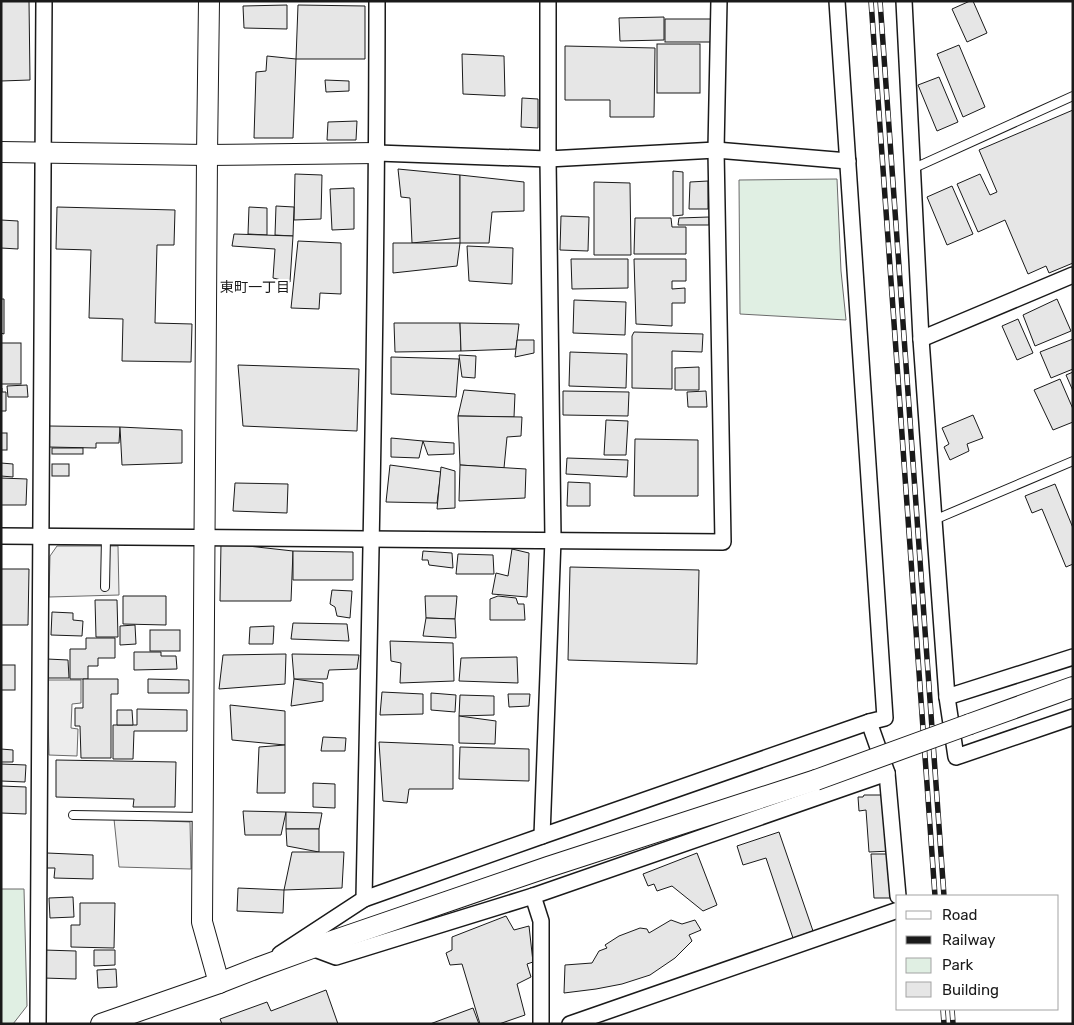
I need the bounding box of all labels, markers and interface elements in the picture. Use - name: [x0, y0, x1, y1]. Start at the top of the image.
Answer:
- district label: 東町一丁目: [220, 279, 290, 296]
- legend: [896, 895, 1059, 1010]
- text: Road: [942, 906, 978, 924]
- text: Railway: [942, 931, 996, 949]
- text: Park: [942, 956, 973, 974]
- text: Building: [942, 981, 999, 999]

